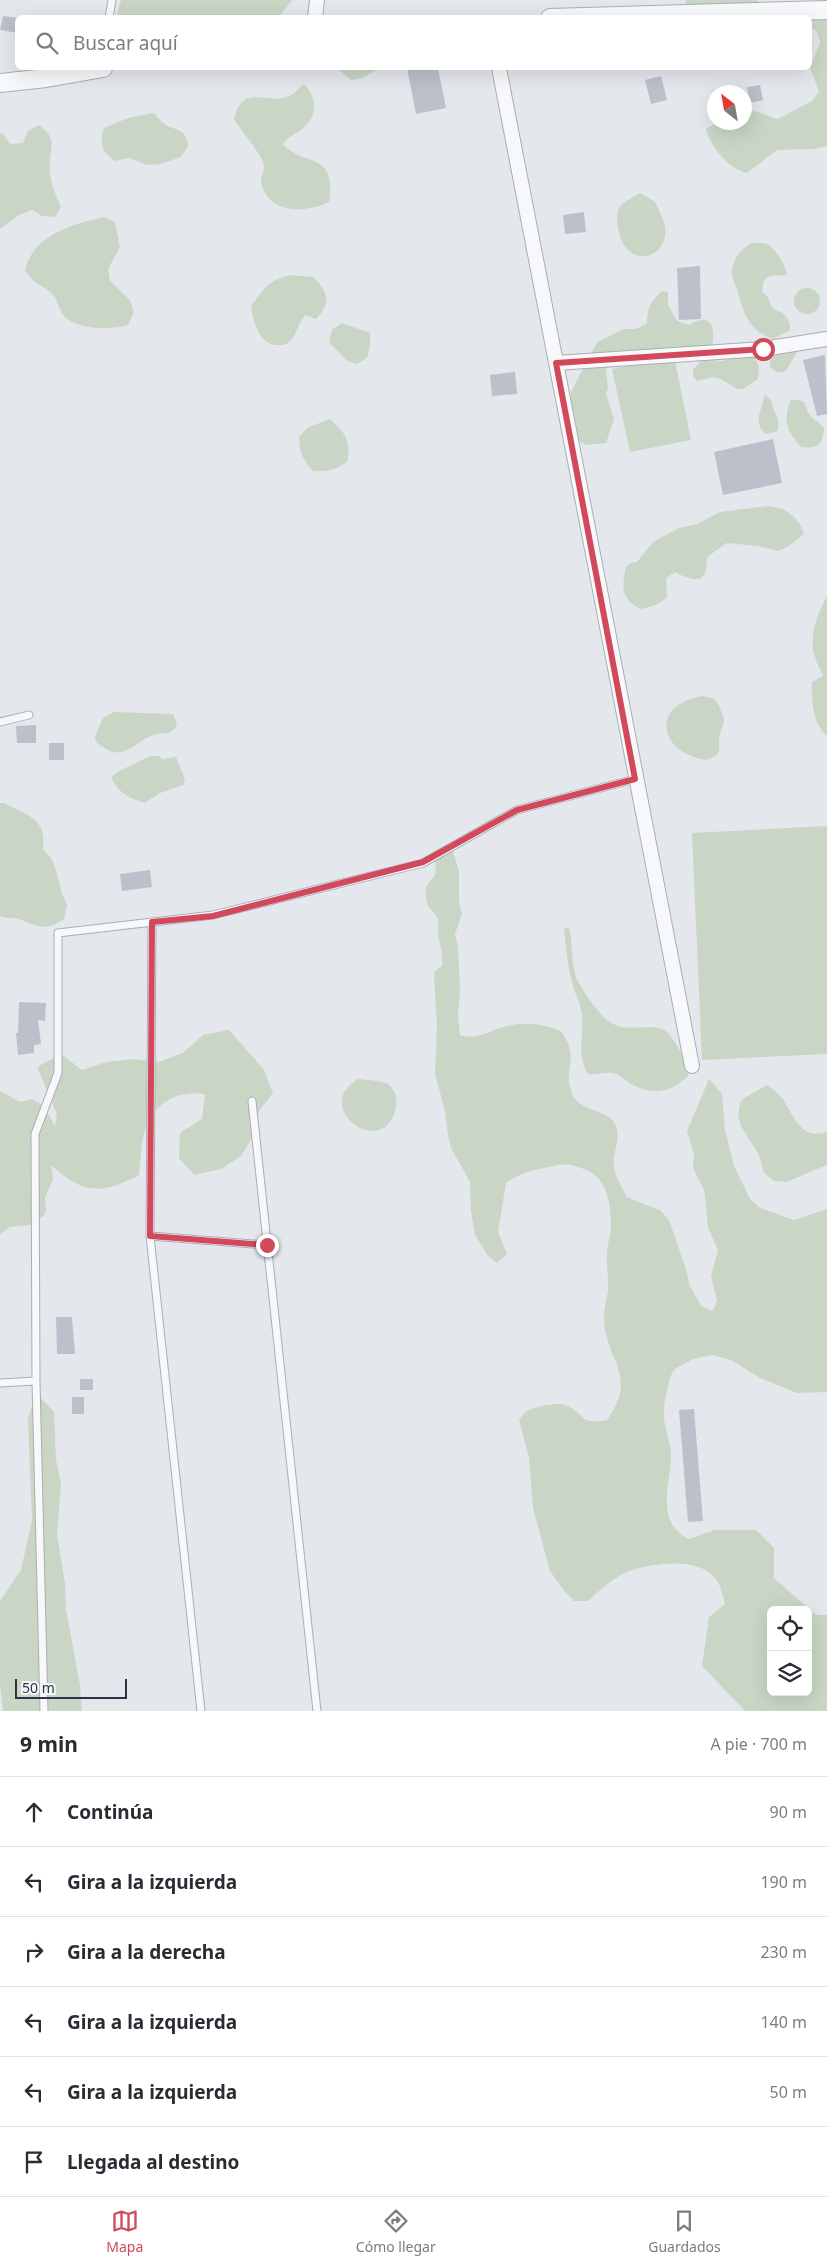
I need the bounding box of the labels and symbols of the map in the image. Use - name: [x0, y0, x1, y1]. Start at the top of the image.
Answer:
- north arrow: [707, 85, 752, 130]
- route start: [752, 338, 775, 361]
- route end: [256, 1234, 279, 1257]
- scale bar: [15, 1676, 128, 1699]

